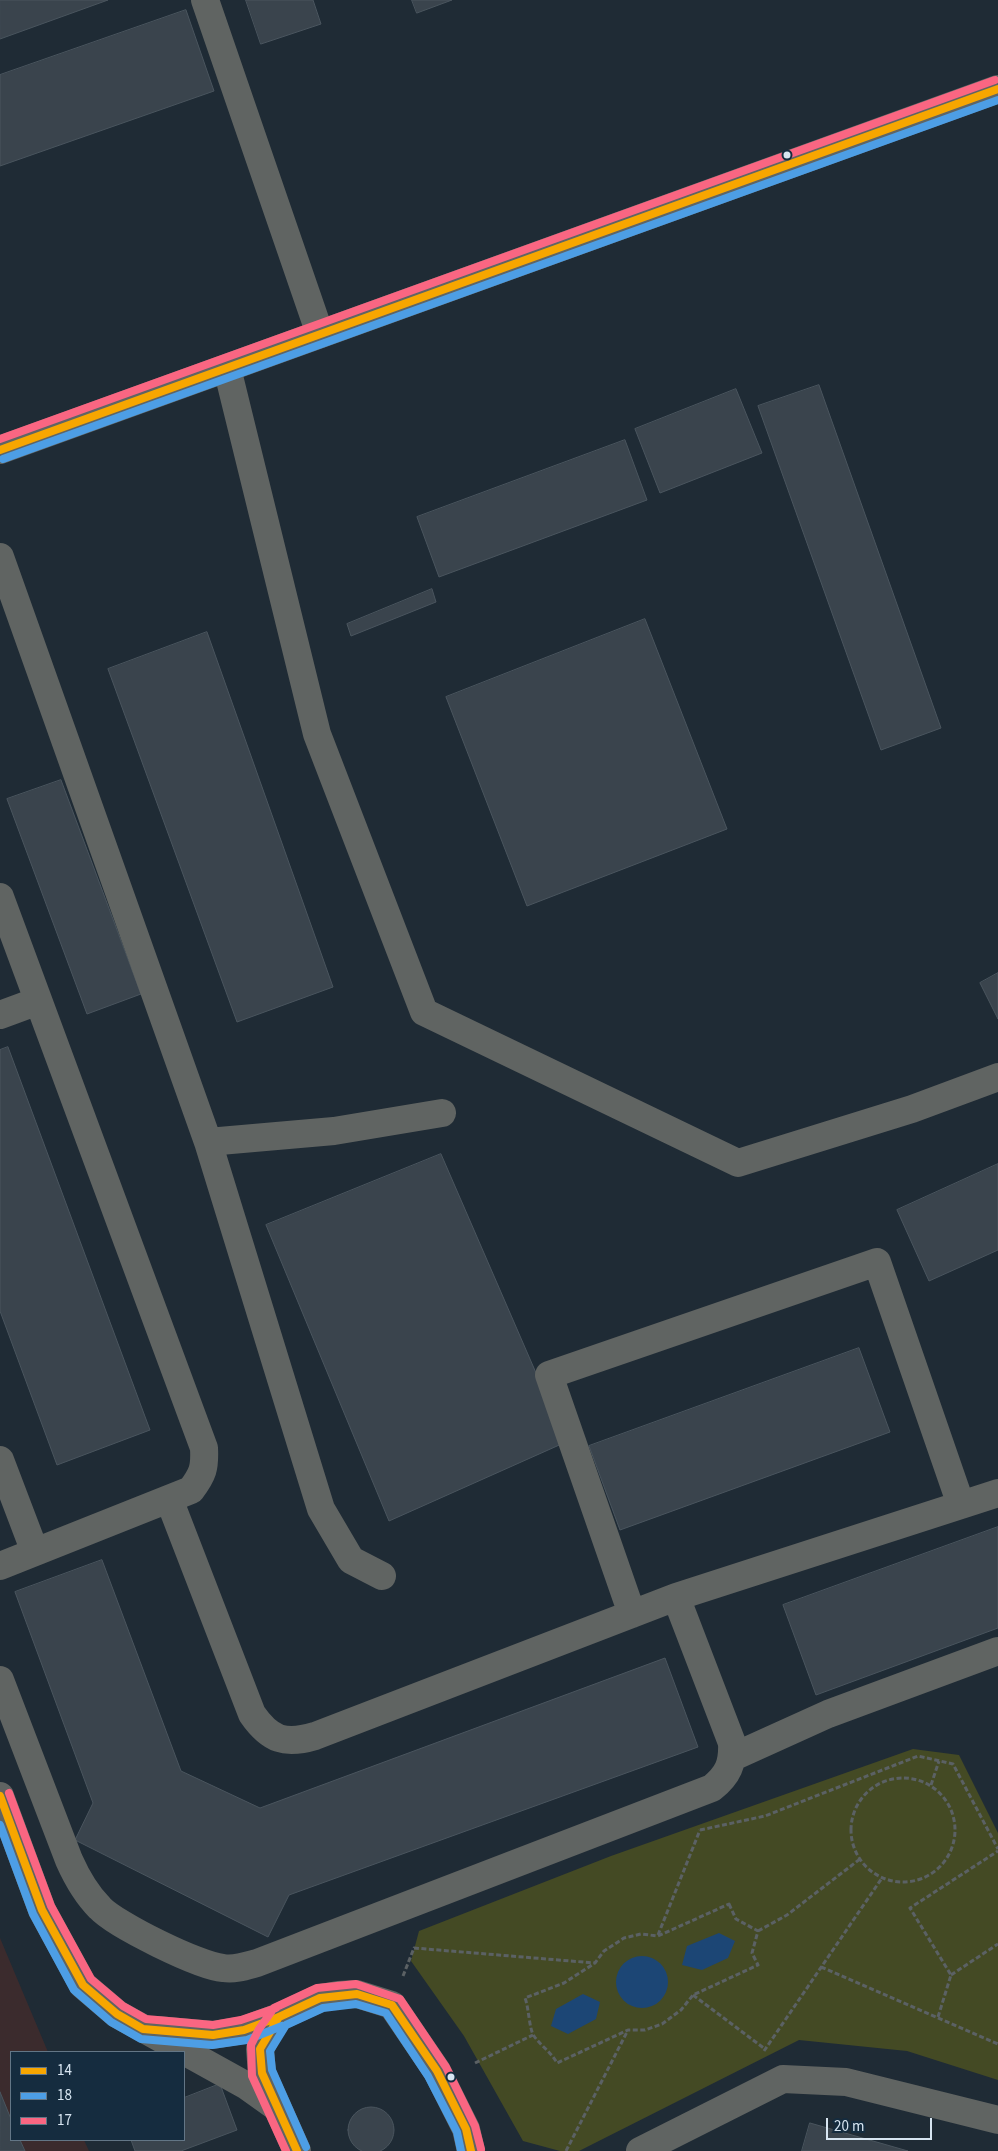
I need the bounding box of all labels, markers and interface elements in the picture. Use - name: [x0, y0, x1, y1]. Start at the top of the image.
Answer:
- unlabelled marker: [782, 150, 792, 160]
- legend: [10, 2051, 185, 2141]
- text: 14: [57, 2060, 72, 2081]
- unlabelled marker: [446, 2072, 456, 2082]
- text: 18: [57, 2085, 72, 2106]
- scale bar: [828, 2108, 934, 2140]
- text: 17: [57, 2110, 72, 2131]
- text: 20 m: [834, 2116, 864, 2137]

